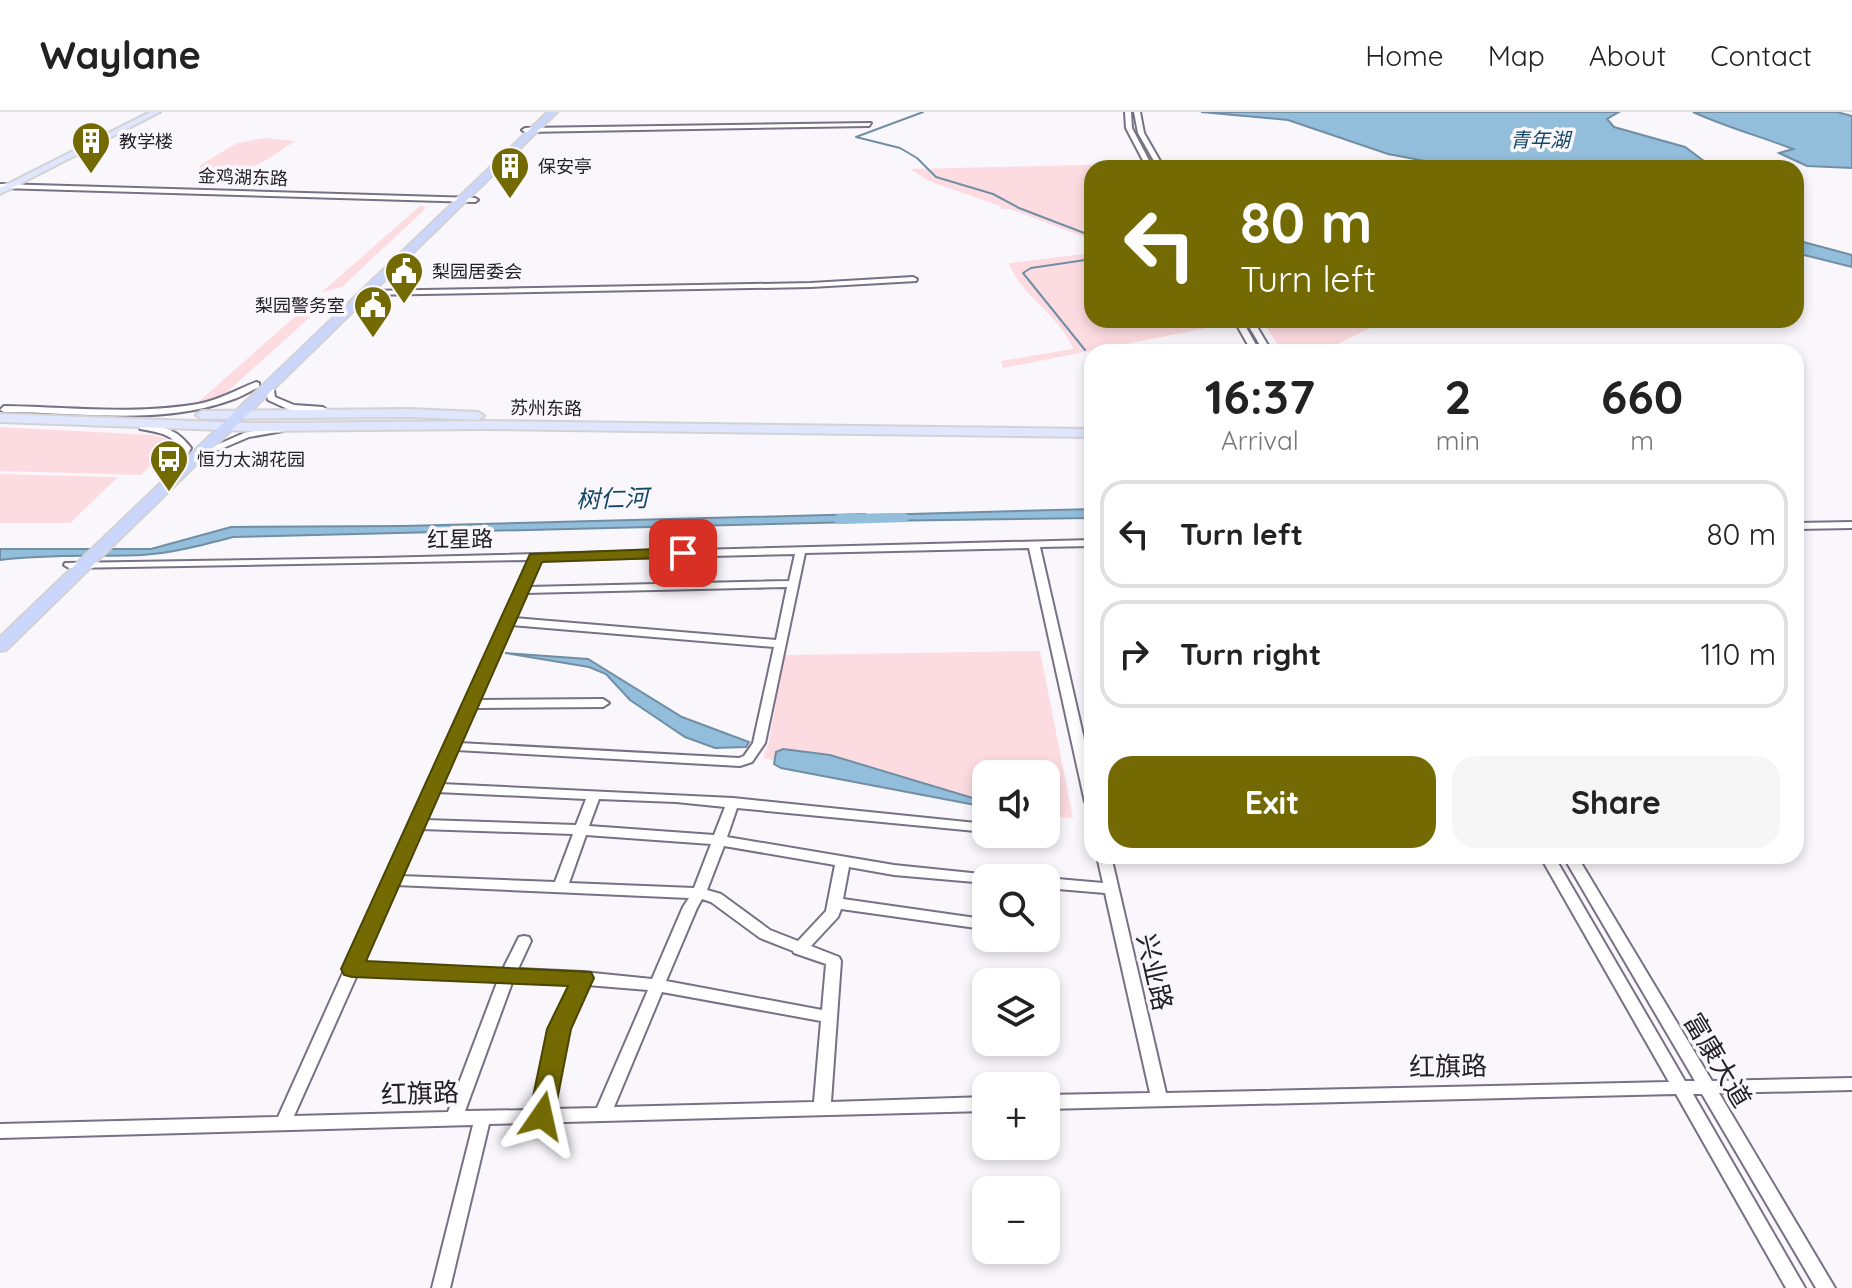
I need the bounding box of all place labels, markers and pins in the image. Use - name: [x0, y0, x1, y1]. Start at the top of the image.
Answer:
- building icon: 教学楼: [70, 120, 112, 175]
- place label: 教学楼: [119, 130, 173, 153]
- building icon: 保安亭: [489, 145, 531, 200]
- place label: 保安亭: [538, 155, 592, 178]
- public building icon: 梨园居委会: [383, 250, 425, 305]
- place label: 梨园居委会: [432, 260, 522, 283]
- public building icon: 梨园警务室: [352, 284, 394, 339]
- place label: 梨园警务室: [255, 294, 345, 317]
- bus stop icon: 恒力太湖花园: [148, 438, 190, 493]
- place label: 恒力太湖花园: [197, 448, 305, 471]
- pin: [649, 519, 717, 587]

